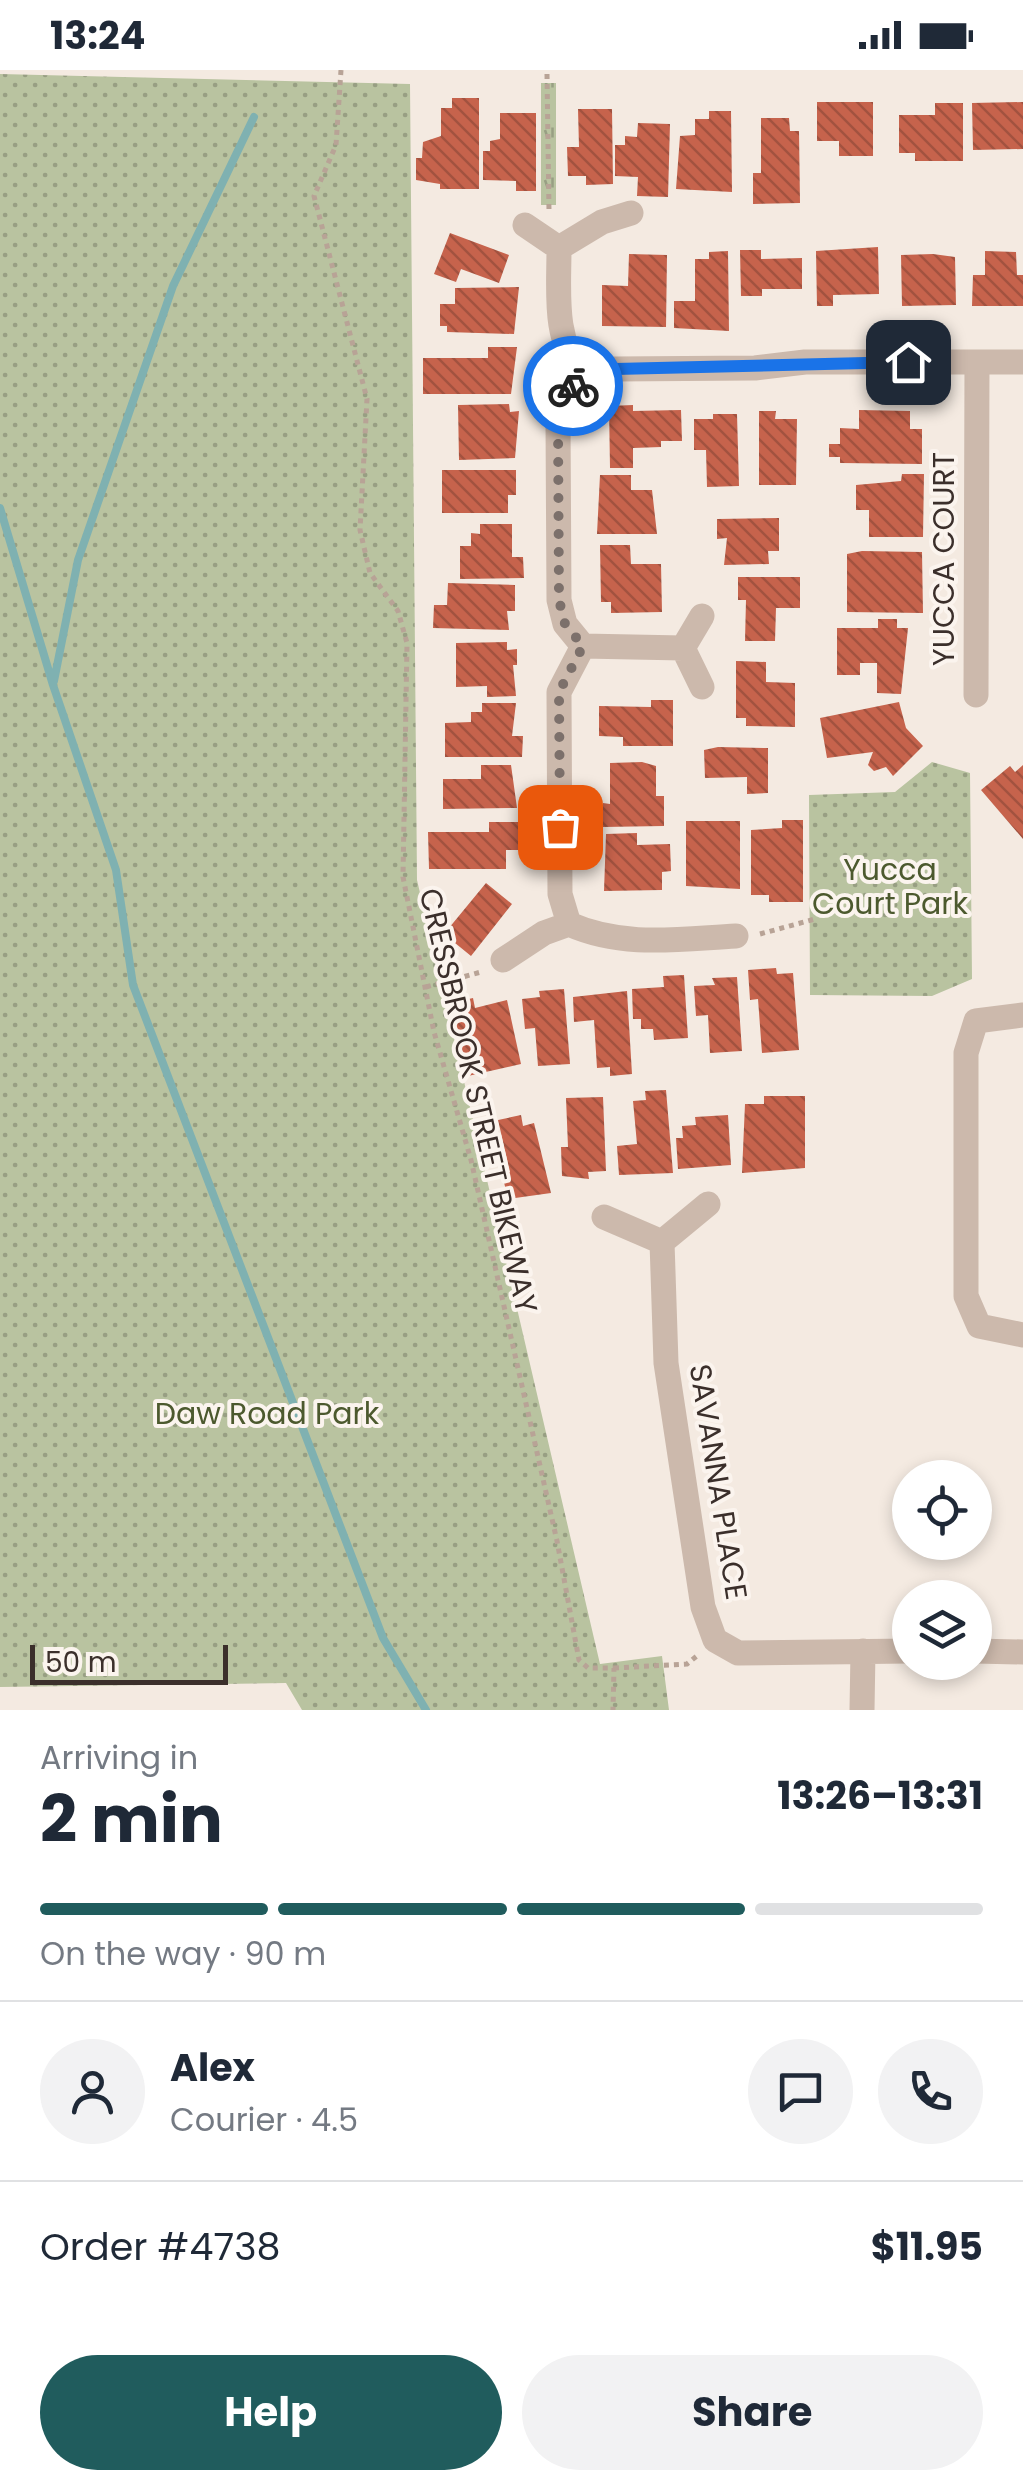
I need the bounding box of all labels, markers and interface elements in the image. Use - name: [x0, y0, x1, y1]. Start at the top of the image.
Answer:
- text: 13:24: [50, 9, 146, 62]
- pin: [866, 320, 951, 405]
- icon: home: [881, 335, 936, 390]
- courier: [523, 336, 623, 436]
- icon: bike: [546, 359, 601, 414]
- street label: YUCCA COURT: [922, 452, 965, 666]
- pin: [518, 785, 603, 870]
- icon: bag: [533, 800, 588, 855]
- park label: Yucca Court Park: [812, 848, 969, 925]
- street label: CRESSBROOK STREET BIKEWAY: [409, 884, 548, 1318]
- street label: SAVANNA PLACE: [679, 1361, 758, 1603]
- park label: Daw Road Park: [155, 1392, 380, 1435]
- map controls: [892, 1460, 992, 1680]
- button: locate: [892, 1460, 992, 1560]
- button: layers: [892, 1580, 992, 1680]
- scale bar: [30, 1640, 228, 1684]
- text: 50 m: [45, 1643, 116, 1682]
- text: Arriving in: [40, 1735, 198, 1780]
- text: 13:26–13:31: [777, 1769, 983, 1822]
- text: 2 min: [40, 1774, 223, 1865]
- text: On the way · 90 m: [40, 1931, 326, 1976]
- button: person: [40, 2039, 145, 2144]
- button: chat: [748, 2039, 853, 2144]
- button: phone: [878, 2039, 983, 2144]
- text: Alex: [170, 2041, 255, 2094]
- text: Courier · 4.5: [170, 2097, 358, 2142]
- text: Order #4738: [40, 2220, 281, 2273]
- text: $11.95: [871, 2220, 983, 2273]
- button: Help: [40, 2355, 502, 2470]
- button: Share: [522, 2355, 983, 2470]

